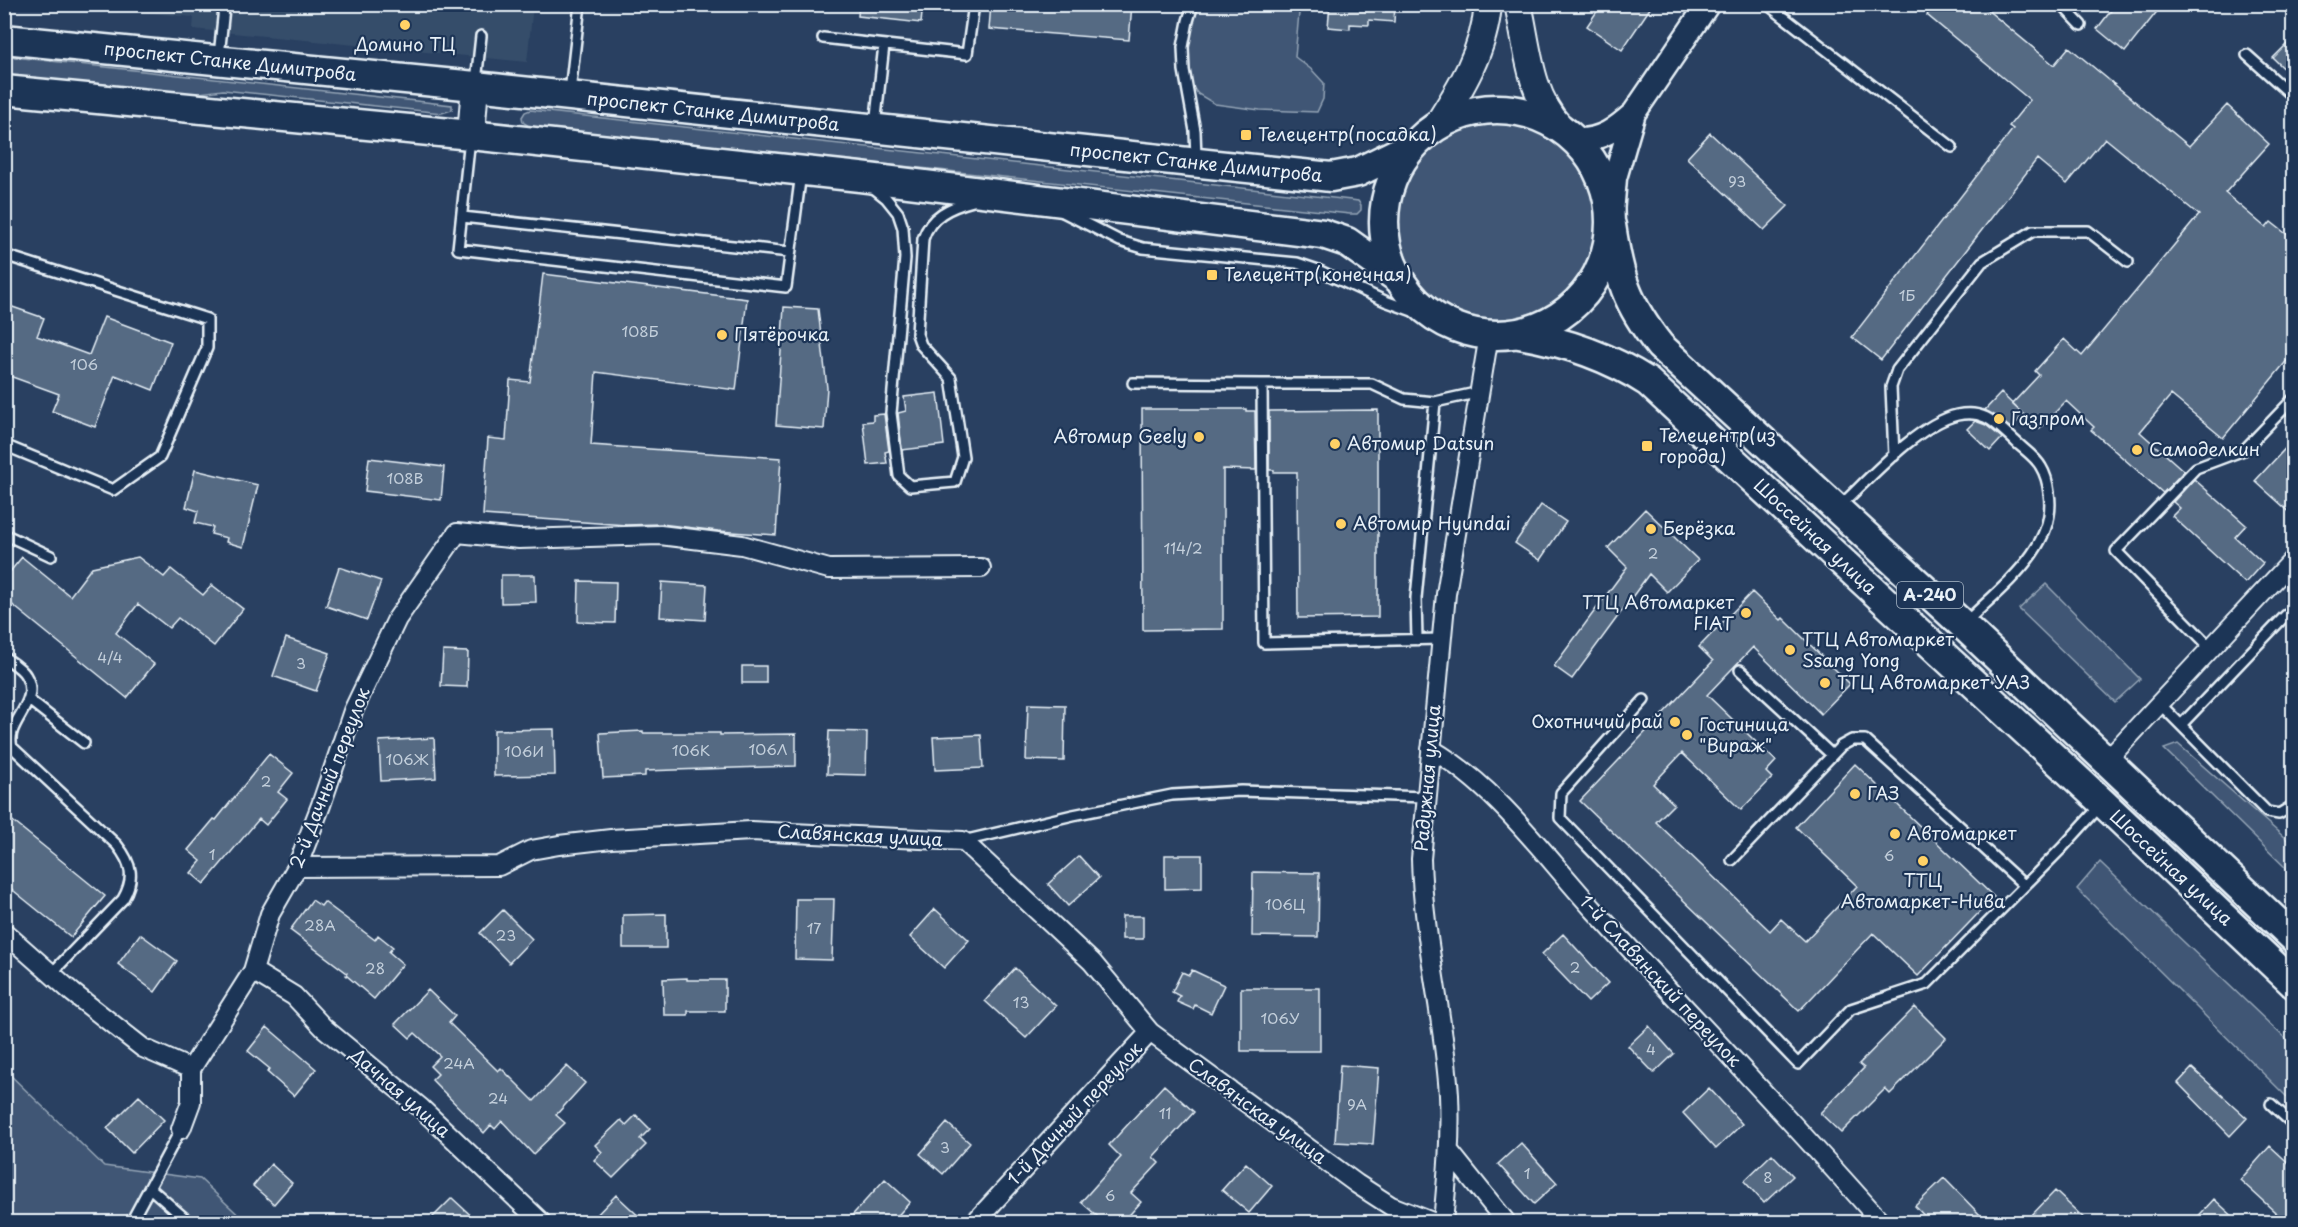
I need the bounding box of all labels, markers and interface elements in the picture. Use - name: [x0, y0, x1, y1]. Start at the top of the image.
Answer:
- marker: Домино ТЦ: [398, 18, 412, 32]
- place label: Домино ТЦ: [354, 30, 455, 57]
- street label: проспект Станке Димитрова: [103, 34, 359, 87]
- street label: проспект Станке Димитрова: [586, 84, 842, 137]
- place label: Телецентр(посадка): [1258, 120, 1437, 147]
- marker: Телецентр(посадка): [1239, 128, 1253, 142]
- street label: проспект Станке Димитрова: [1069, 135, 1325, 188]
- house number: 93: [1728, 169, 1746, 192]
- place label: Телецентр(конечная): [1224, 260, 1412, 287]
- marker: Телецентр(конечная): [1205, 268, 1219, 282]
- house number: 1Б: [1899, 283, 1915, 306]
- house number: 108Б: [622, 319, 659, 342]
- place label: Пятёрочка: [734, 320, 830, 347]
- marker: Пятёрочка: [715, 328, 729, 342]
- house number: 106: [70, 352, 98, 375]
- place label: Газпром: [2011, 404, 2085, 431]
- marker: Газпром: [1992, 412, 2006, 426]
- place label: Телецентр(из города): [1659, 421, 1776, 469]
- place label: Автомир Geely: [1054, 422, 1187, 449]
- place label: Автомир Datsun: [1347, 429, 1494, 456]
- marker: Автомир Geely: [1192, 430, 1206, 444]
- place label: Самоделкин: [2149, 435, 2260, 462]
- marker: Автомир Datsun: [1328, 437, 1342, 451]
- marker: Телецентр(из города): [1640, 439, 1654, 453]
- marker: Самоделкин: [2130, 443, 2144, 457]
- house number: 108В: [387, 466, 424, 489]
- street label: Шоссейная улица: [1749, 472, 1884, 601]
- place label: Автомир Hyundai: [1353, 509, 1511, 536]
- place label: Берёзка: [1663, 514, 1736, 541]
- marker: Автомир Hyundai: [1334, 517, 1348, 531]
- marker: Берёзка: [1644, 522, 1658, 536]
- house number: 114/2: [1163, 536, 1203, 559]
- house number: 2: [1648, 541, 1658, 564]
- road number: А-240: [1897, 582, 1963, 608]
- place label: ТТЦ Автомаркет FIAT: [1582, 588, 1735, 636]
- marker: ТТЦ Автомаркет FIAT: [1739, 606, 1753, 620]
- place label: ТТЦ Автомаркет Ssang Yong: [1802, 625, 1954, 673]
- marker: ТТЦ Автомаркет Ssang Yong: [1783, 643, 1797, 657]
- house number: 4/4: [97, 645, 123, 668]
- house number: 3: [296, 651, 306, 674]
- place label: ТТЦ Автомаркет УАЗ: [1837, 668, 2030, 695]
- marker: ТТЦ Автомаркет УАЗ: [1818, 676, 1832, 690]
- street label: 2-й Дачный переулок: [282, 683, 376, 872]
- street label: Радужная улица: [1407, 703, 1446, 852]
- place label: Охотничий рай: [1531, 707, 1663, 734]
- place label: Гостиница "Вираж": [1699, 710, 1789, 758]
- marker: Охотничий рай: [1668, 715, 1682, 729]
- marker: Гостиница "Вираж": [1680, 728, 1694, 742]
- house number: 106Л: [748, 737, 788, 760]
- house number: 106К: [672, 738, 710, 761]
- house number: 106И: [504, 739, 544, 762]
- house number: 106Ж: [385, 747, 429, 770]
- house number: 2: [261, 769, 271, 792]
- place label: ГАЗ: [1867, 779, 1900, 806]
- marker: ГАЗ: [1848, 787, 1862, 801]
- street label: Шоссейная улица: [2105, 803, 2240, 932]
- street label: Славянская улица: [777, 817, 944, 852]
- place label: Автомаркет: [1907, 819, 2017, 846]
- marker: Автомаркет: [1888, 827, 1902, 841]
- house number: 1: [209, 842, 215, 865]
- house number: 6: [1884, 843, 1894, 866]
- marker: ТТЦ Автомаркет-Нива: [1916, 854, 1930, 868]
- place label: ТТЦ Автомаркет-Нива: [1841, 866, 2006, 914]
- street label: 1-й Славянский переулок: [1574, 888, 1748, 1072]
- house number: 106Ц: [1265, 892, 1305, 915]
- house number: 28А: [304, 913, 336, 936]
- house number: 17: [807, 916, 821, 939]
- house number: 23: [496, 923, 516, 946]
- house number: 2: [1570, 955, 1580, 978]
- house number: 28: [365, 956, 385, 979]
- house number: 13: [1013, 990, 1029, 1013]
- house number: 106У: [1260, 1006, 1300, 1029]
- street label: 1-й Дачный переулок: [1000, 1035, 1148, 1191]
- house number: 4: [1646, 1037, 1656, 1060]
- street label: Дачная улица: [344, 1040, 458, 1144]
- street label: Славянская улица: [1183, 1050, 1333, 1170]
- house number: 24А: [443, 1051, 475, 1074]
- house number: 24: [488, 1086, 508, 1109]
- house number: 9А: [1347, 1092, 1367, 1115]
- house number: 11: [1159, 1101, 1171, 1124]
- house number: 3: [940, 1135, 950, 1158]
- house number: 1: [1524, 1161, 1530, 1184]
- house number: 8: [1763, 1165, 1773, 1188]
- house number: 6: [1105, 1183, 1115, 1206]

